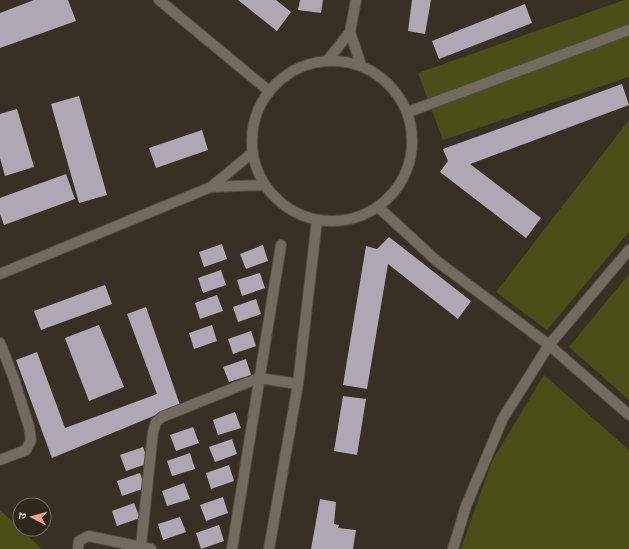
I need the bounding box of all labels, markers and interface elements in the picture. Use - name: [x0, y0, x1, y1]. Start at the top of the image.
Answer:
- north arrow: [12, 497, 52, 537]
- text: उ: [15, 511, 29, 520]

